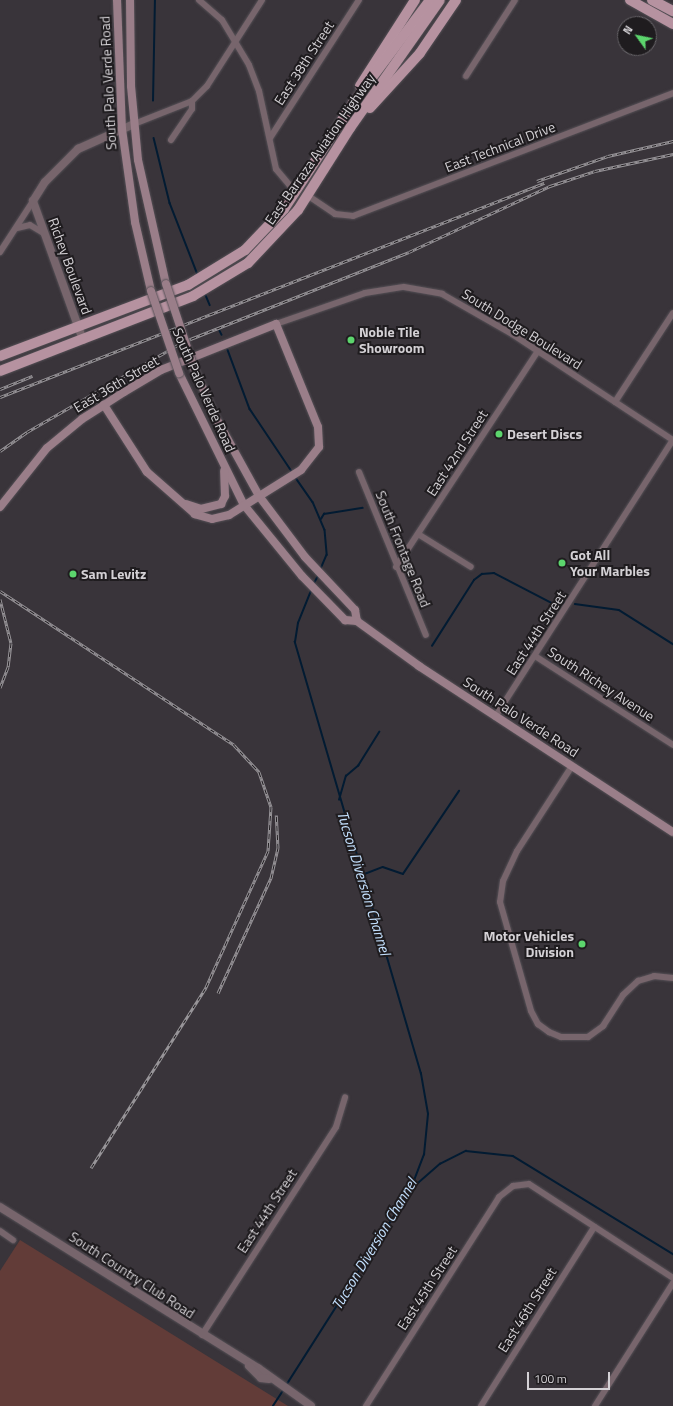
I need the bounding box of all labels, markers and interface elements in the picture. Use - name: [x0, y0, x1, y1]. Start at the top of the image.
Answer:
- street label: South Palo Verde Road: [96, 16, 120, 150]
- north arrow: [617, 16, 657, 56]
- street label: East 38th Street: [271, 18, 337, 108]
- text: N: [619, 22, 637, 38]
- street label: East Barraza Aviation Highway: [261, 70, 379, 228]
- street label: East Technical Drive: [443, 118, 557, 176]
- street label: Richey Boulevard: [45, 215, 95, 317]
- street label: South Dodge Boulevard: [459, 285, 585, 373]
- place label: Noble Tile Showroom: [359, 324, 424, 356]
- street label: South Palo Verde Road: [169, 325, 239, 455]
- marker: Noble Tile Showroom: [346, 335, 356, 345]
- street label: East 36th Street: [70, 352, 162, 416]
- street label: East 42nd Street: [423, 407, 491, 499]
- place label: Desert Discs: [507, 426, 582, 442]
- marker: Desert Discs: [494, 429, 504, 439]
- street label: South Frontage Road: [372, 488, 434, 610]
- place label: Got All Your Marbles: [570, 547, 650, 580]
- marker: Got All Your Marbles: [557, 558, 567, 568]
- place label: Sam Levitz: [81, 566, 146, 582]
- marker: Sam Levitz: [68, 569, 78, 579]
- street label: East 44th Street: [503, 588, 569, 678]
- street label: South Richey Avenue: [545, 643, 657, 725]
- street label: South Palo Verde Road: [460, 673, 582, 761]
- water label: Tucson Diversion Channel: [333, 809, 395, 957]
- place label: Motor Vehicles Division: [483, 928, 574, 960]
- marker: Motor Vehicles Division: [577, 939, 587, 949]
- street label: East 44th Street: [234, 1166, 300, 1256]
- water label: Tucson Diversion Channel: [328, 1175, 420, 1313]
- street label: South Country Club Road: [66, 1228, 198, 1322]
- street label: East 45th Street: [394, 1243, 460, 1333]
- street label: East 46th Street: [494, 1265, 560, 1355]
- scale bar: [529, 1364, 612, 1390]
- text: 100 m: [534, 1369, 567, 1388]

